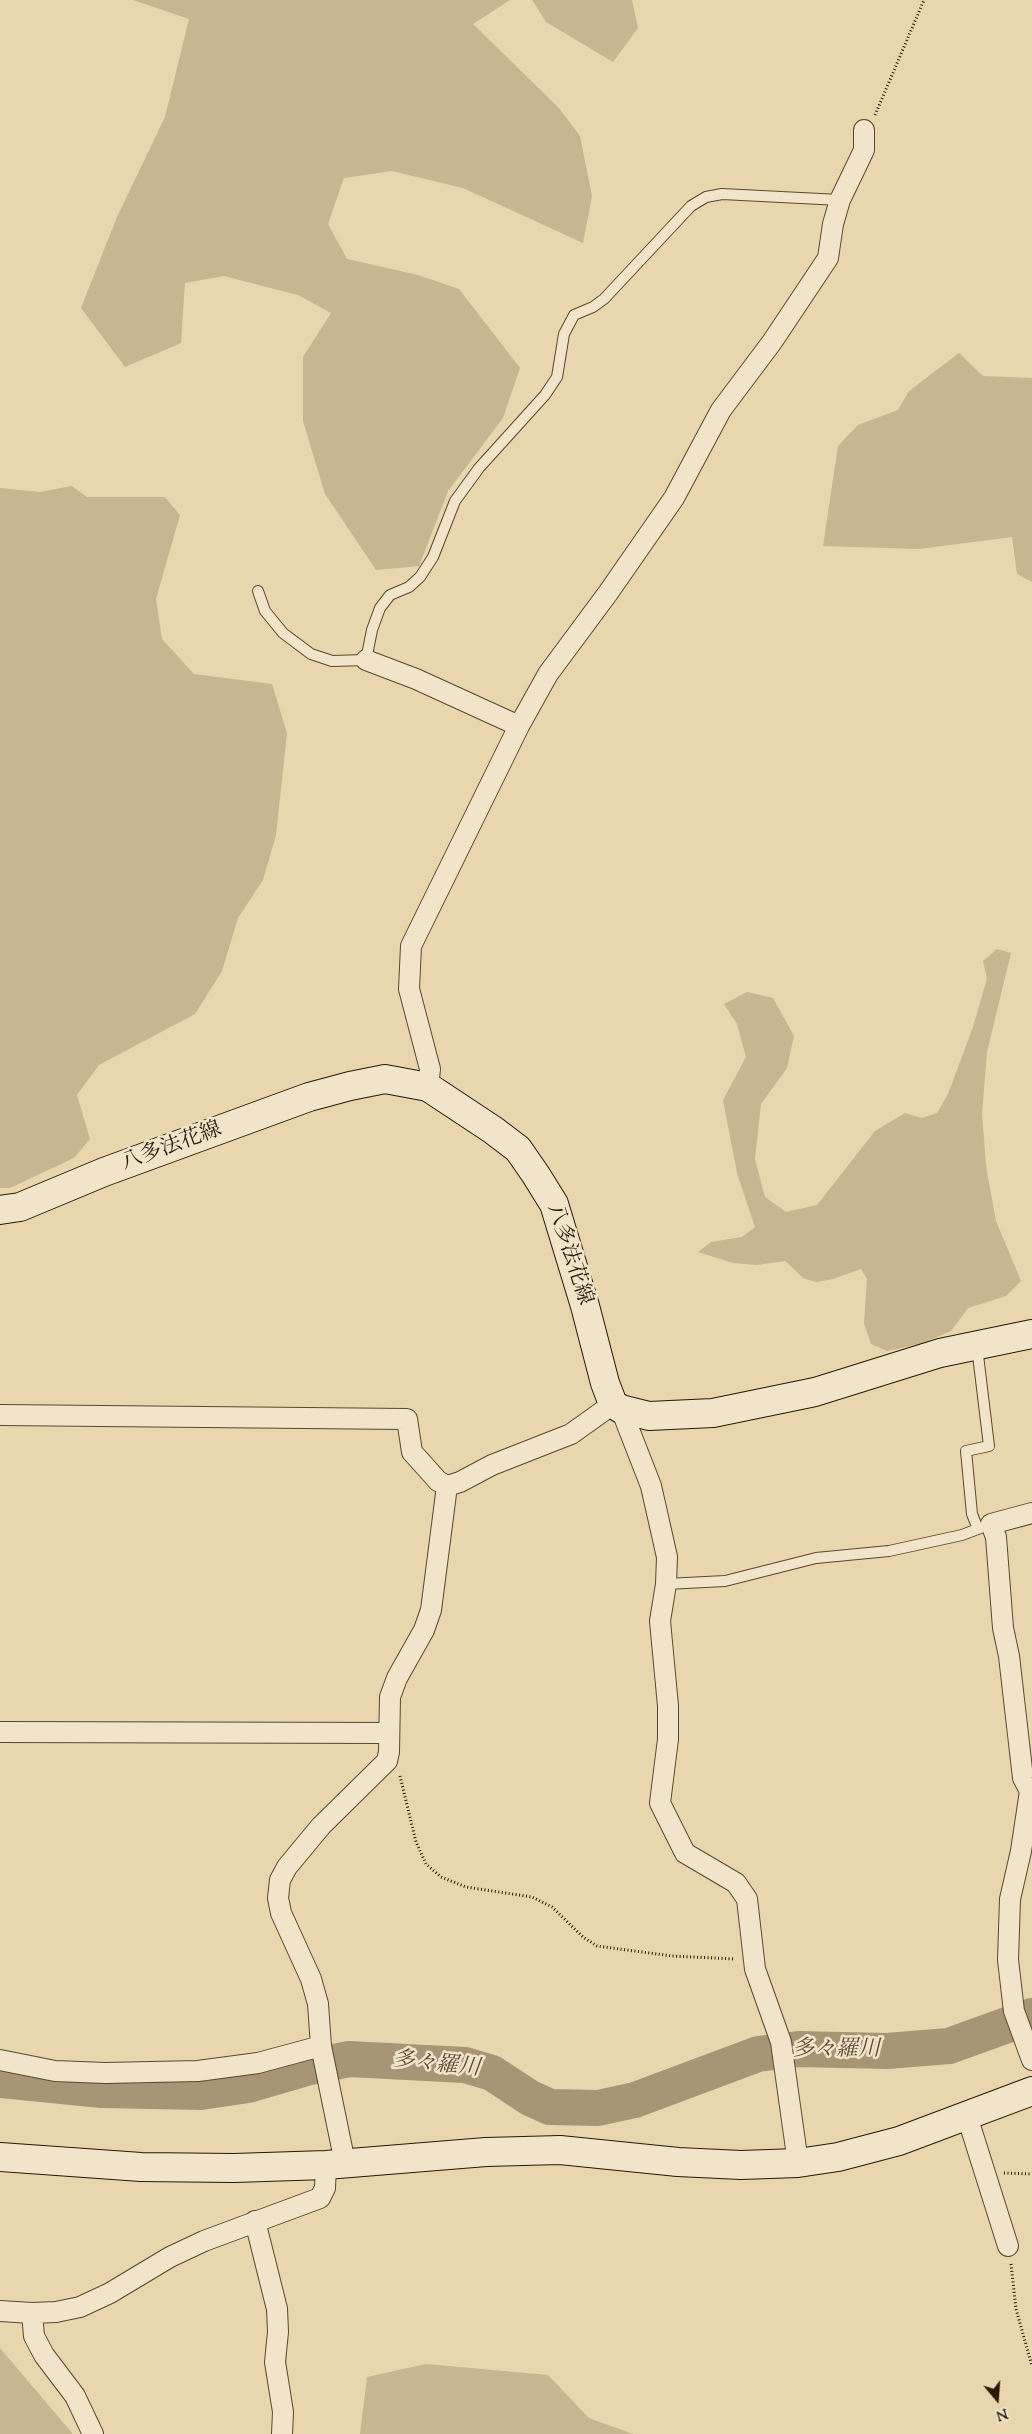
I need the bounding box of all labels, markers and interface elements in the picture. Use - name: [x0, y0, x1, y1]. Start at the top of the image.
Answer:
- street label: 八多法花線: [118, 1118, 226, 1178]
- street label: 八多法花線: [540, 1201, 596, 1309]
- water label: 多々羅川: [792, 2038, 880, 2064]
- water label: 多々羅川: [391, 2048, 481, 2084]
- north arrow: [972, 2374, 1022, 2424]
- text: N: [993, 2402, 1010, 2425]

